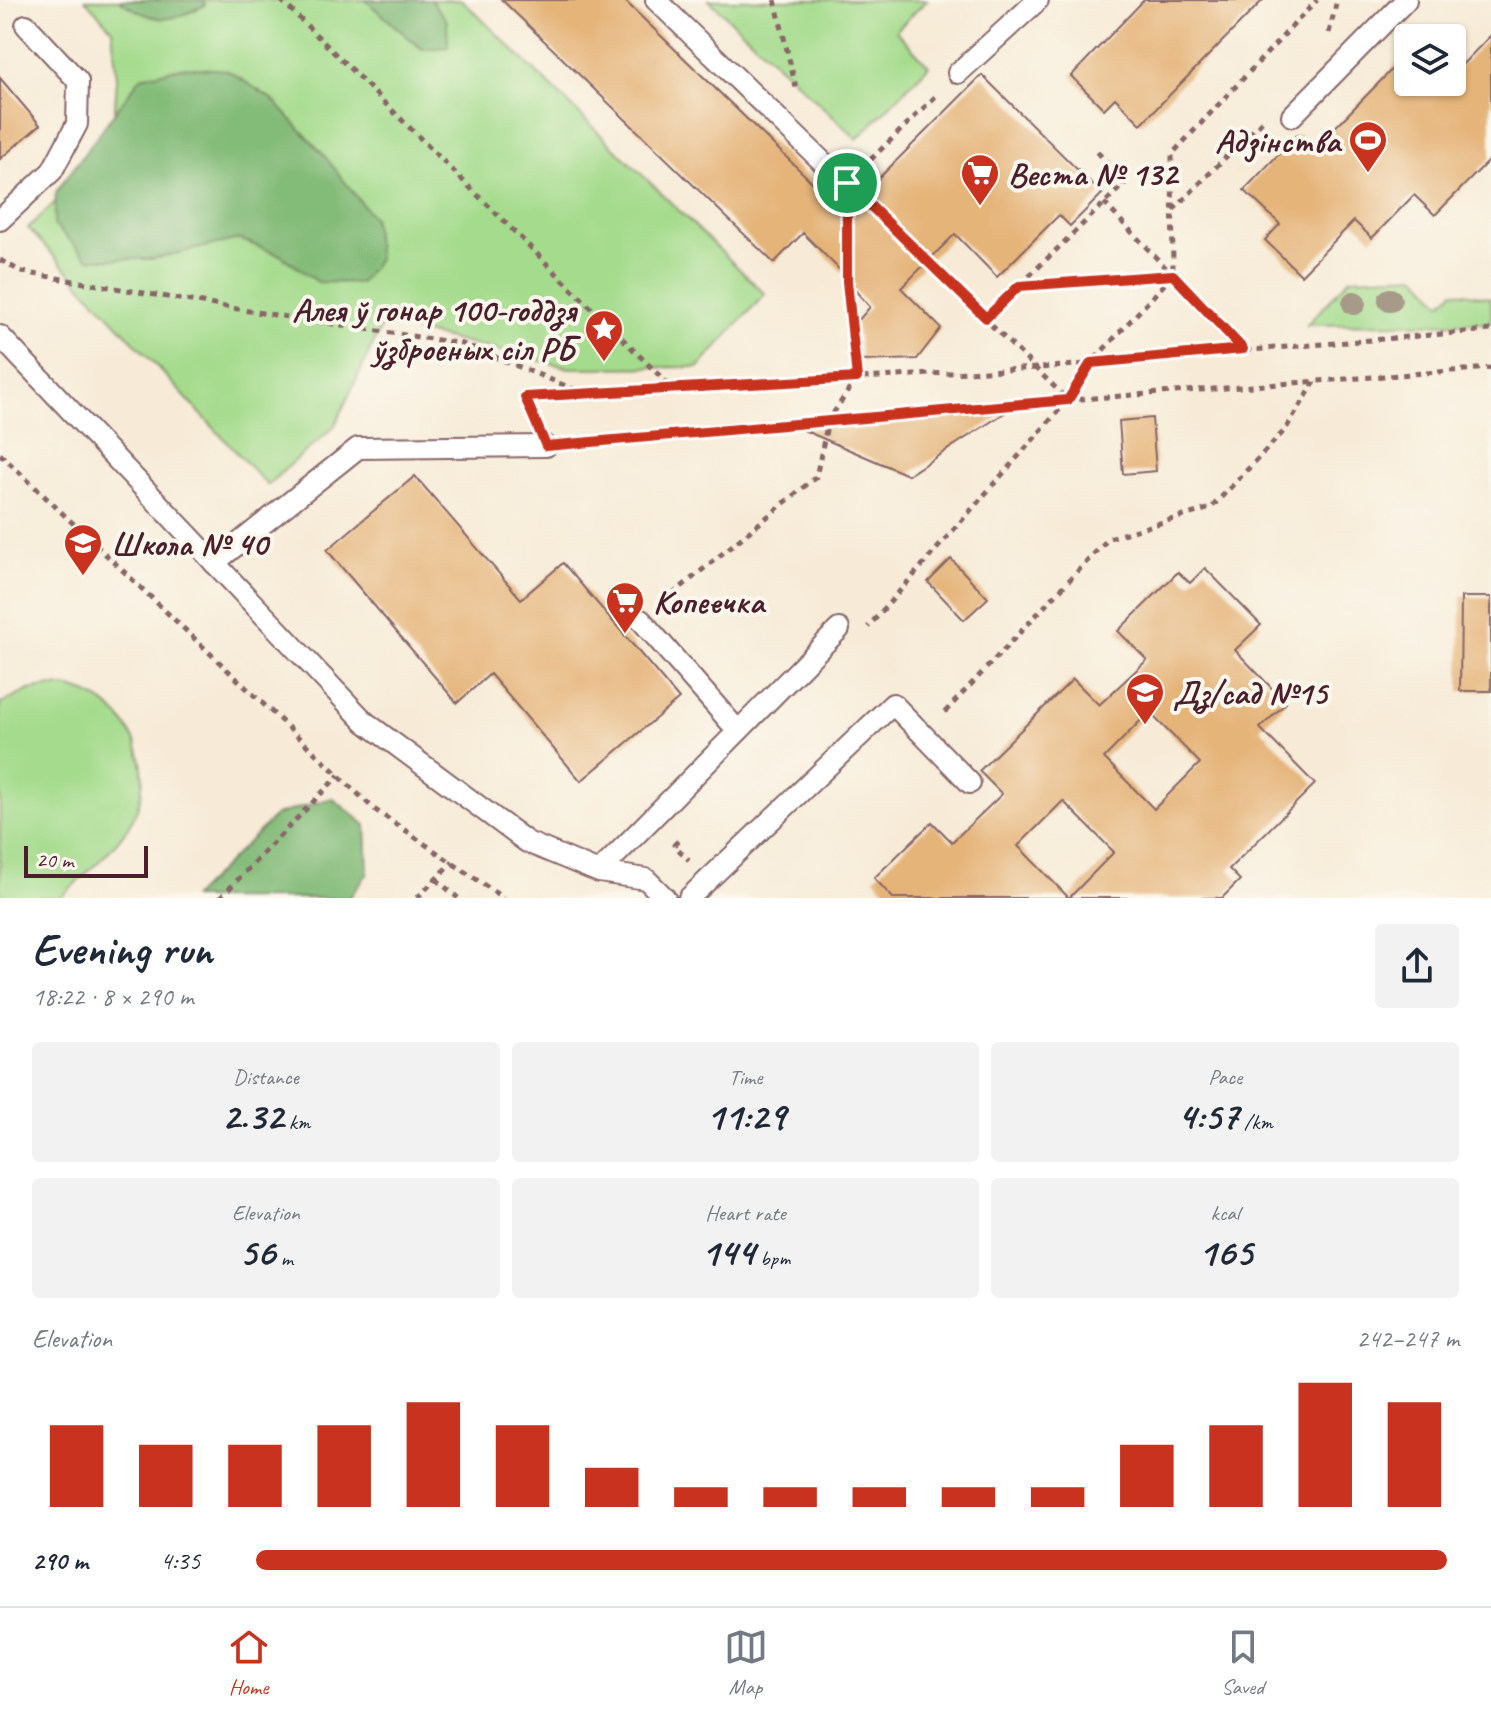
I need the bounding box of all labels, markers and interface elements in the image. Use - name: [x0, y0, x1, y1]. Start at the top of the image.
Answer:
- map controls: [1394, 24, 1466, 96]
- button: layers: [1394, 24, 1466, 96]
- place label: Адзінства: [1215, 119, 1343, 163]
- sports icon: Адзінства: [1347, 119, 1389, 174]
- pin: [813, 149, 881, 217]
- supermarket icon: Веста № 132: [959, 152, 1001, 207]
- place label: Веста № 132: [1008, 152, 1180, 195]
- icon: arrive: [825, 161, 869, 205]
- place label: Алея ў гонар 100-годдзя ўзброеных сіл РБ: [292, 288, 582, 371]
- place icon: Алея ў гонар 100-годдзя ўзброеных сіл РБ: [583, 308, 625, 363]
- school or university icon: Школа № 40: [62, 522, 104, 577]
- place label: Школа № 40: [111, 522, 271, 565]
- supermarket icon: Копеечка: [604, 580, 646, 635]
- place label: Копеечка: [653, 580, 767, 623]
- school or university icon: Дз/сад №15: [1124, 671, 1166, 726]
- place label: Дз/сад №15: [1173, 671, 1330, 715]
- scale bar: [24, 842, 148, 878]
- text: 20 m: [36, 846, 73, 874]
- text: Evening run: [32, 922, 212, 977]
- button: share: [1375, 924, 1459, 1008]
- text: 18:22 · 8 × 290 m: [32, 980, 193, 1013]
- text: Distance: [233, 1063, 299, 1091]
- text: Time: [729, 1063, 762, 1091]
- text: Pace: [1208, 1063, 1242, 1091]
- text: 2.32: [221, 1091, 283, 1141]
- text: 11:29: [706, 1091, 785, 1141]
- text: 4:57: [1178, 1091, 1239, 1141]
- text: km: [283, 1108, 310, 1136]
- text: /km: [1239, 1108, 1273, 1136]
- text: Elevation: [232, 1199, 300, 1227]
- text: Heart rate: [705, 1199, 786, 1227]
- text: kcal: [1211, 1199, 1240, 1227]
- text: 56: [239, 1227, 275, 1277]
- text: 144: [701, 1227, 755, 1277]
- text: 165: [1198, 1227, 1252, 1277]
- text: m: [275, 1244, 293, 1272]
- text: bpm: [755, 1244, 790, 1272]
- text: Elevation: [32, 1322, 112, 1355]
- text: 242–247 m: [1356, 1322, 1459, 1355]
- text: 290 m: [32, 1544, 88, 1577]
- text: 4:35: [160, 1544, 200, 1577]
- tab: Home: [227, 1625, 271, 1701]
- tab: Map: [724, 1625, 768, 1701]
- tab: Saved: [1221, 1625, 1265, 1701]

